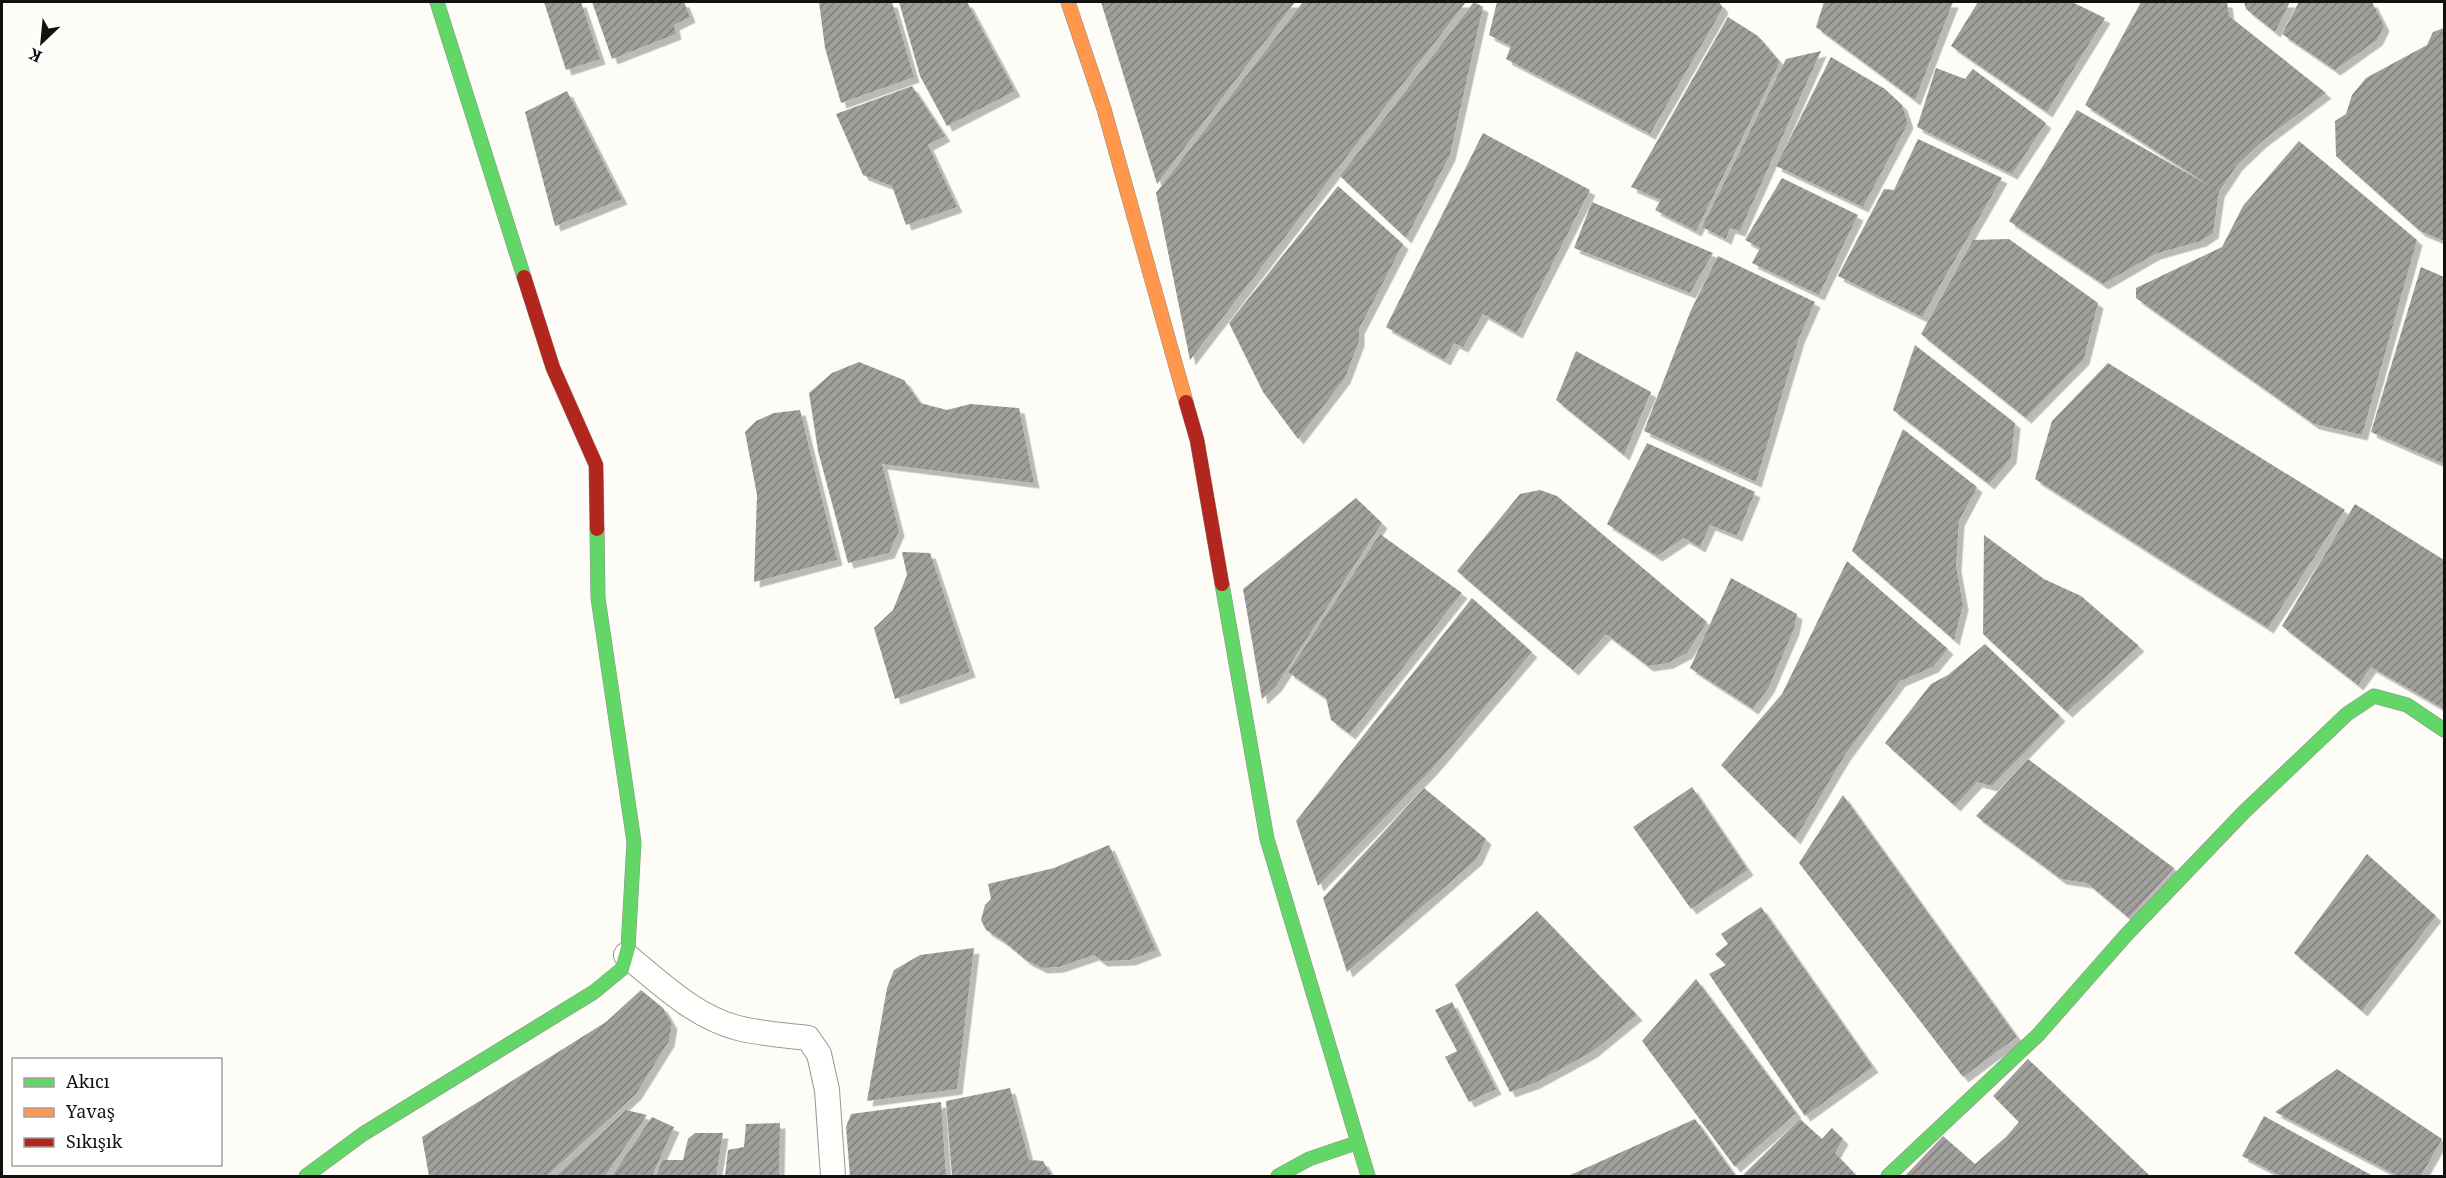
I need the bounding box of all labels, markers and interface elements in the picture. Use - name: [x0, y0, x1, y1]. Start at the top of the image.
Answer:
- north arrow: [12, 12, 72, 72]
- text: K: [25, 43, 46, 68]
- legend: [12, 1058, 222, 1166]
- text: Akıcı: [66, 1069, 110, 1093]
- text: Yavaş: [65, 1099, 115, 1123]
- text: Sıkışık: [66, 1129, 123, 1153]

